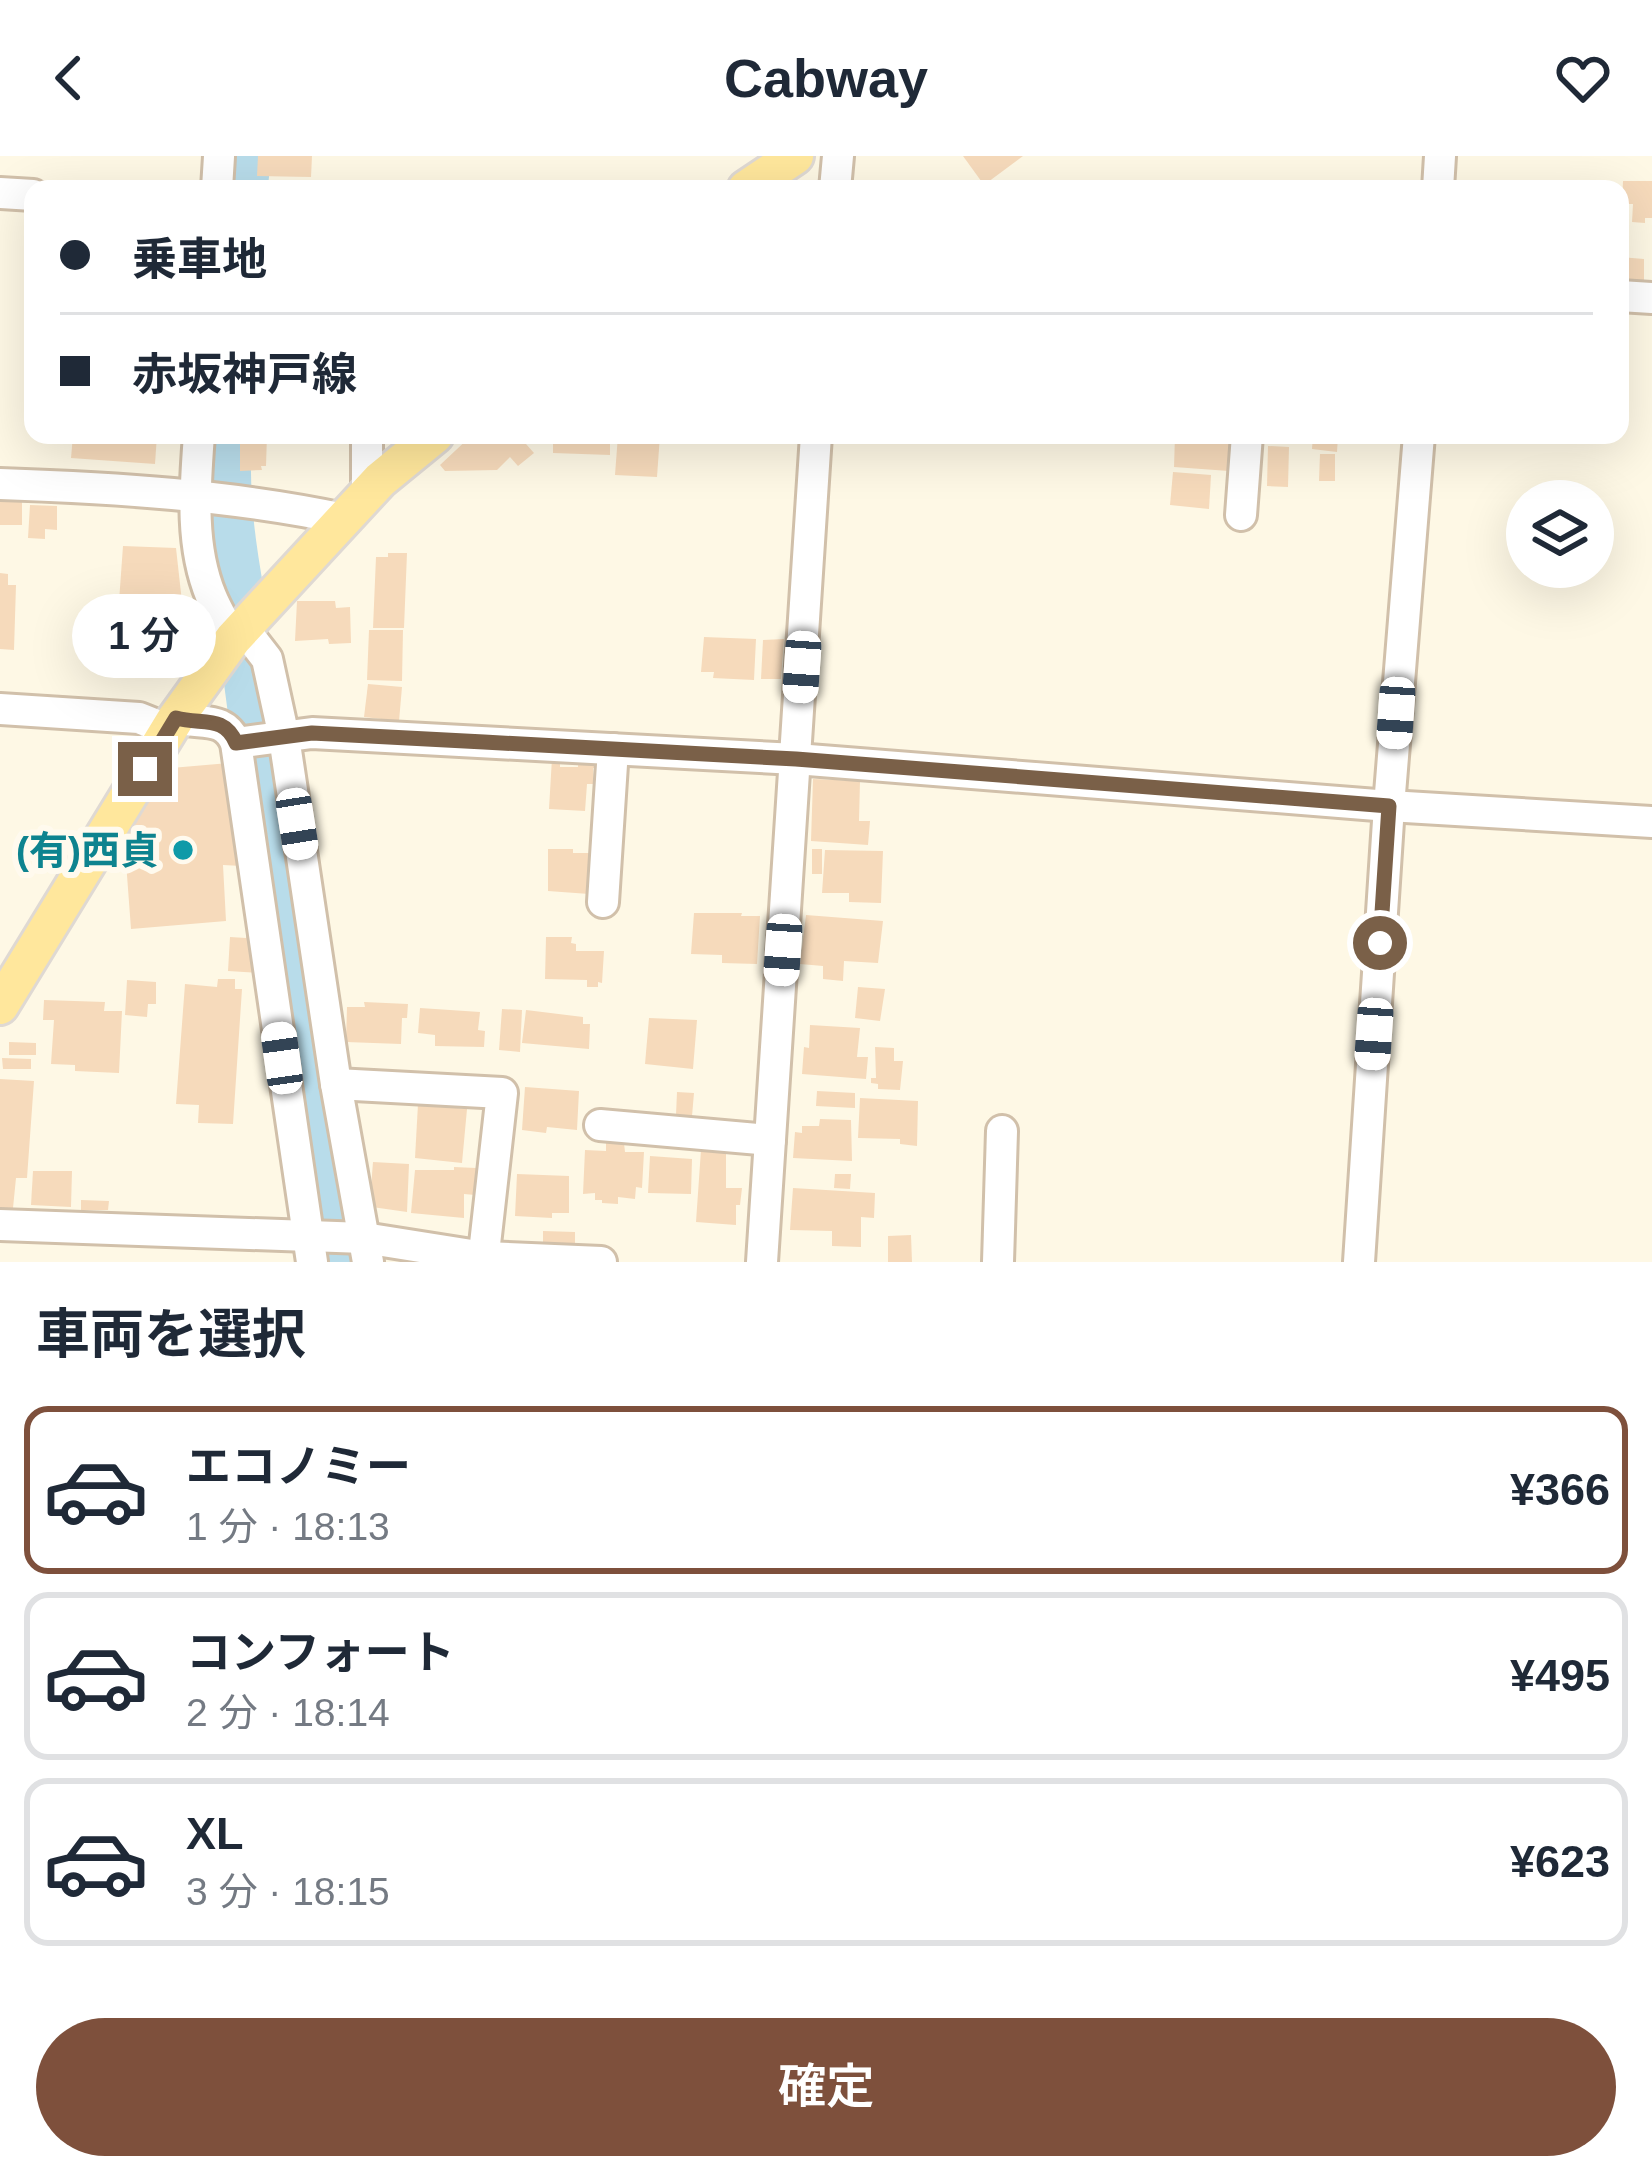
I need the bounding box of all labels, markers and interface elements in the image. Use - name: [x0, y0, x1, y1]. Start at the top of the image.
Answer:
- icon: back: [36, 45, 102, 111]
- icon: heart: [1550, 45, 1616, 111]
- text: Cabway: [724, 48, 928, 108]
- text: 乗車地: [132, 234, 267, 285]
- text: 赤坂神戸線: [132, 349, 357, 400]
- map controls: [1506, 480, 1614, 588]
- button: layers: [1506, 480, 1614, 588]
- callout: 1 分: [73, 595, 217, 679]
- text: 1 分: [108, 614, 180, 657]
- car: [782, 630, 822, 704]
- car: [1376, 676, 1416, 750]
- route end: [118, 742, 172, 796]
- car: [274, 786, 320, 862]
- place label: (有)西貞: [16, 829, 159, 872]
- marker: (有)西貞: [170, 837, 196, 863]
- car: [763, 913, 803, 987]
- route start: [1353, 916, 1407, 970]
- car: [1354, 997, 1394, 1071]
- car: [259, 1020, 305, 1096]
- text: 車両を選択: [36, 1304, 306, 1364]
- icon: car: [42, 1436, 150, 1544]
- text: エコノミー: [186, 1441, 411, 1492]
- text: ¥366: [1510, 1464, 1610, 1515]
- text: 1 分 · 18:13: [186, 1505, 390, 1548]
- icon: car: [42, 1622, 150, 1730]
- text: コンフォート: [186, 1627, 455, 1678]
- text: ¥495: [1510, 1650, 1610, 1701]
- text: 2 分 · 18:14: [186, 1691, 390, 1734]
- icon: car: [42, 1808, 150, 1916]
- text: XL: [186, 1808, 244, 1859]
- text: ¥623: [1510, 1836, 1610, 1887]
- text: 3 分 · 18:15: [186, 1870, 390, 1913]
- button: 確定: [36, 2018, 1616, 2156]

